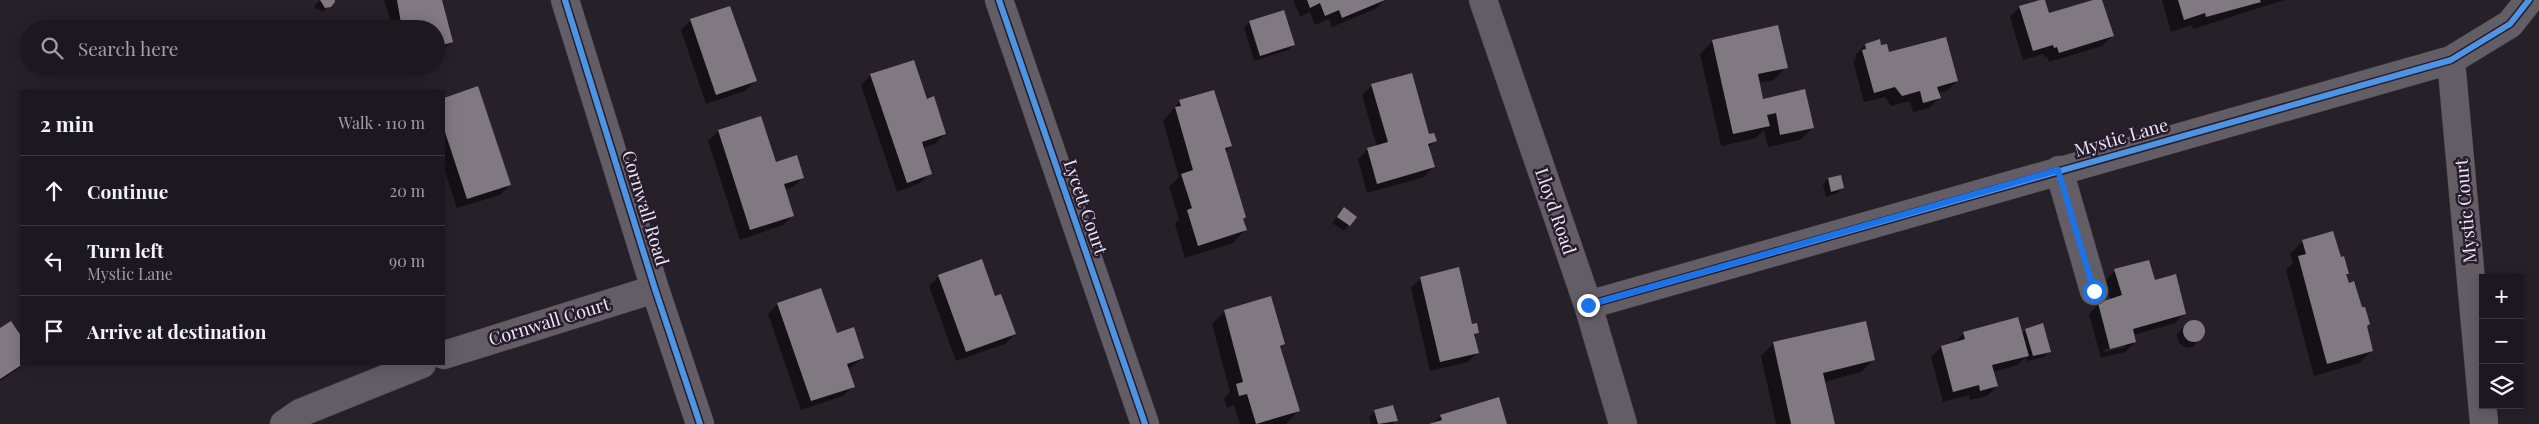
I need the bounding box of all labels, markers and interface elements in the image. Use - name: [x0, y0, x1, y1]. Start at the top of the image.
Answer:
- search box: [20, 20, 445, 75]
- icon: search: [38, 34, 66, 62]
- text: Search here: [78, 35, 178, 61]
- text: 2 min: [40, 109, 94, 137]
- text: Walk · 110 m: [338, 112, 425, 133]
- street label: Mystic Lane: [2071, 112, 2171, 162]
- street label: Cornwall Road: [617, 147, 675, 269]
- street label: Lycett Court: [1058, 156, 1114, 259]
- street label: Mystic Court: [2448, 157, 2482, 264]
- street label: Lloyd Road: [1530, 165, 1582, 258]
- icon: ahead: [40, 177, 68, 205]
- text: Continue: [87, 178, 168, 204]
- text: 20 m: [390, 180, 425, 201]
- text: Turn left: [87, 237, 164, 263]
- icon: left: [40, 247, 68, 275]
- text: 90 m: [389, 250, 425, 271]
- text: Mystic Lane: [87, 263, 173, 284]
- map controls: [2479, 274, 2524, 409]
- button: +: [2479, 274, 2524, 319]
- route start: [2083, 280, 2106, 303]
- street label: Cornwall Court: [486, 291, 613, 351]
- route end: [1577, 294, 1600, 317]
- icon: arrive: [40, 317, 68, 345]
- text: Arrive at destination: [87, 318, 267, 344]
- button: −: [2479, 319, 2524, 364]
- button: layers: [2479, 364, 2524, 409]

